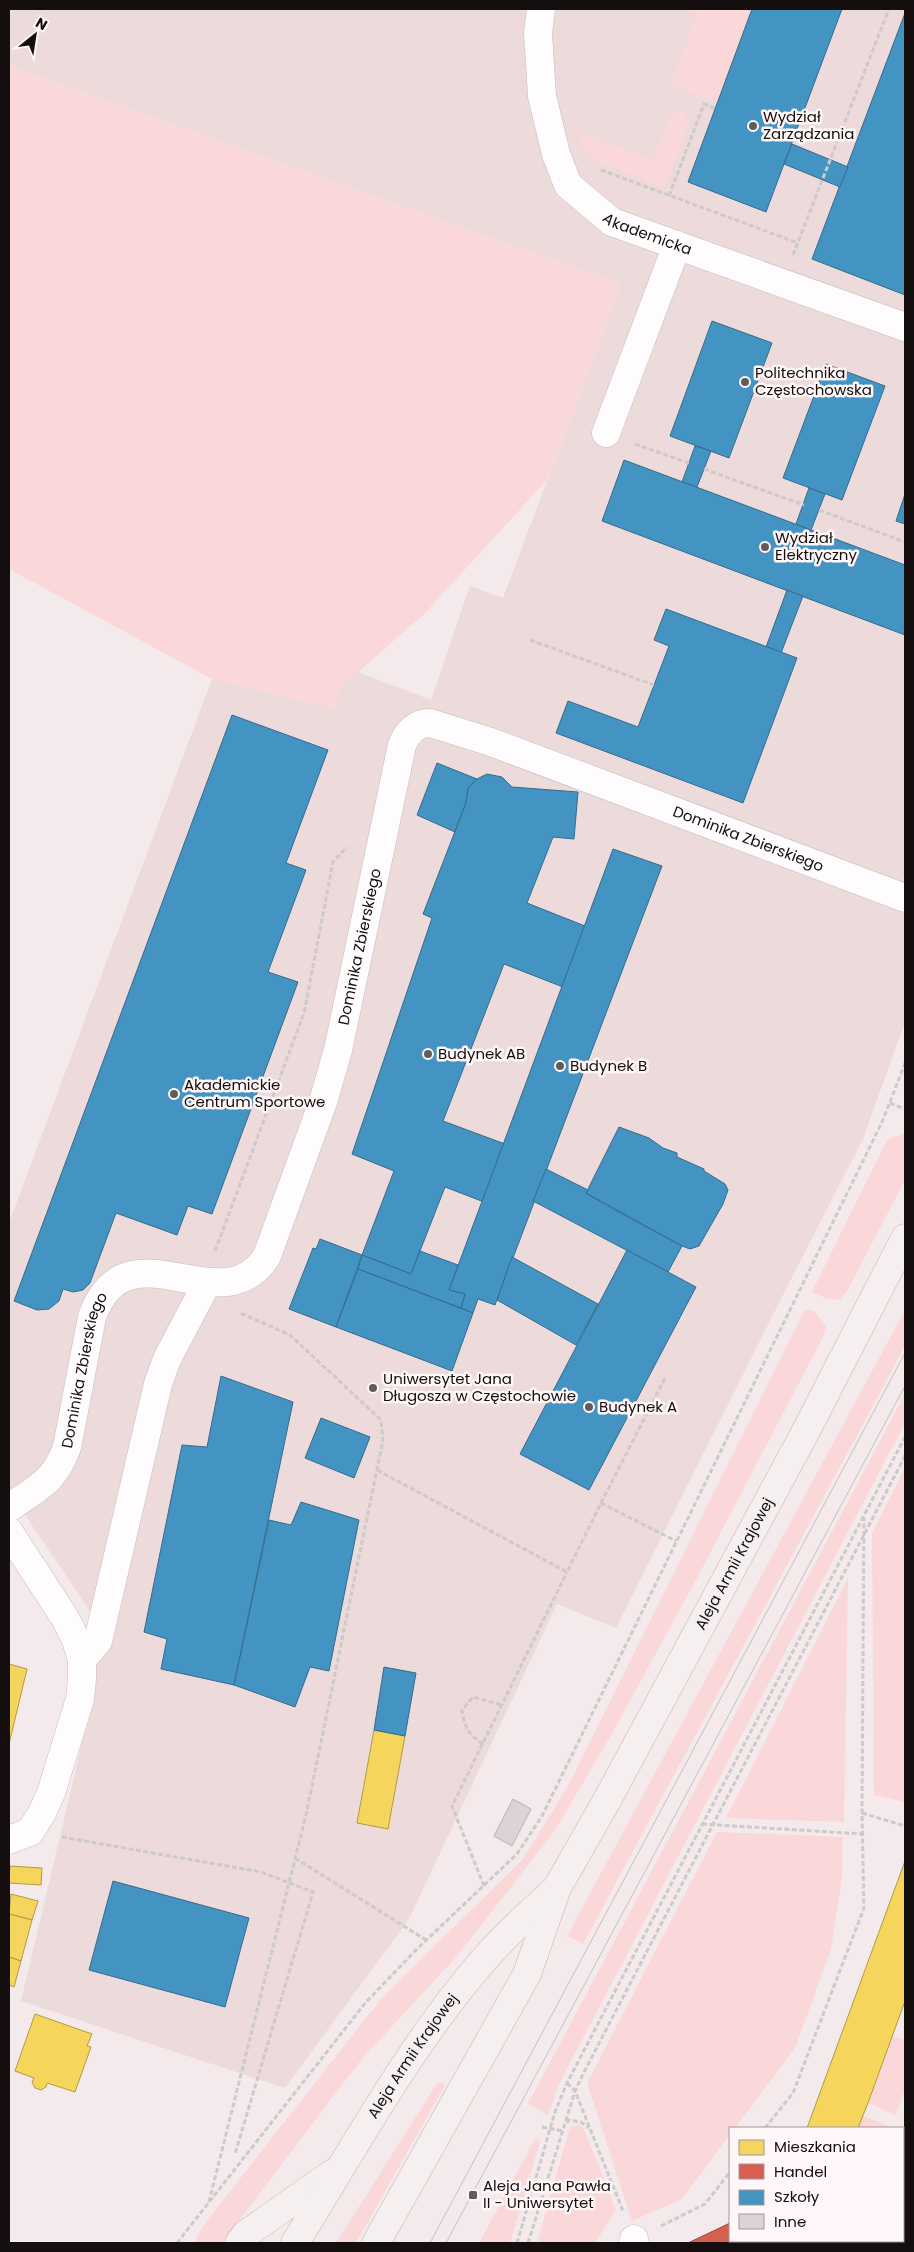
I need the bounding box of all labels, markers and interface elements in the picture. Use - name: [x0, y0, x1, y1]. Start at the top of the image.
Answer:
- north arrow: [10, 10, 60, 60]
- text: N: [32, 12, 51, 35]
- place label: Wydział Zarządzania: [763, 106, 854, 144]
- marker: Wydział Zarządzania: [747, 120, 759, 132]
- street label: Akademicka: [598, 207, 695, 260]
- place label: Politechnika Częstochowska: [755, 362, 872, 400]
- marker: Politechnika Częstochowska: [739, 376, 751, 388]
- place label: Wydział Elektryczny: [775, 527, 857, 565]
- marker: Wydział Elektryczny: [759, 541, 771, 553]
- street label: Dominika Zbierskiego: [670, 800, 827, 876]
- street label: Dominika Zbierskiego: [332, 866, 386, 1027]
- place label: Budynek AB: [438, 1043, 525, 1064]
- marker: Budynek AB: [422, 1048, 434, 1060]
- place label: Budynek B: [570, 1055, 647, 1076]
- marker: Budynek B: [554, 1060, 566, 1072]
- place label: Akademickie Centrum Sportowe: [184, 1074, 325, 1112]
- marker: Akademickie Centrum Sportowe: [168, 1088, 180, 1100]
- street label: Dominika Zbierskiego: [56, 1288, 112, 1450]
- place label: Uniwersytet Jana Długosza w Częstochowie: [383, 1368, 576, 1406]
- marker: Uniwersytet Jana Długosza w Częstochowie: [367, 1382, 379, 1394]
- place label: Budynek A: [599, 1396, 677, 1417]
- marker: Budynek A: [583, 1401, 595, 1413]
- street label: Aleja Armii Krajowej: [690, 1494, 778, 1633]
- street label: Aleja Armii Krajowej: [362, 1989, 462, 2122]
- legend: [729, 2127, 904, 2242]
- text: Mieszkania: [774, 2136, 856, 2157]
- text: Handel: [774, 2161, 827, 2182]
- place label: Aleja Jana Pawła II - Uniwersytet: [483, 2175, 611, 2213]
- text: Szkoły: [774, 2186, 820, 2207]
- marker: Aleja Jana Pawła II - Uniwersytet: [467, 2189, 479, 2201]
- text: Inne: [774, 2211, 806, 2232]

